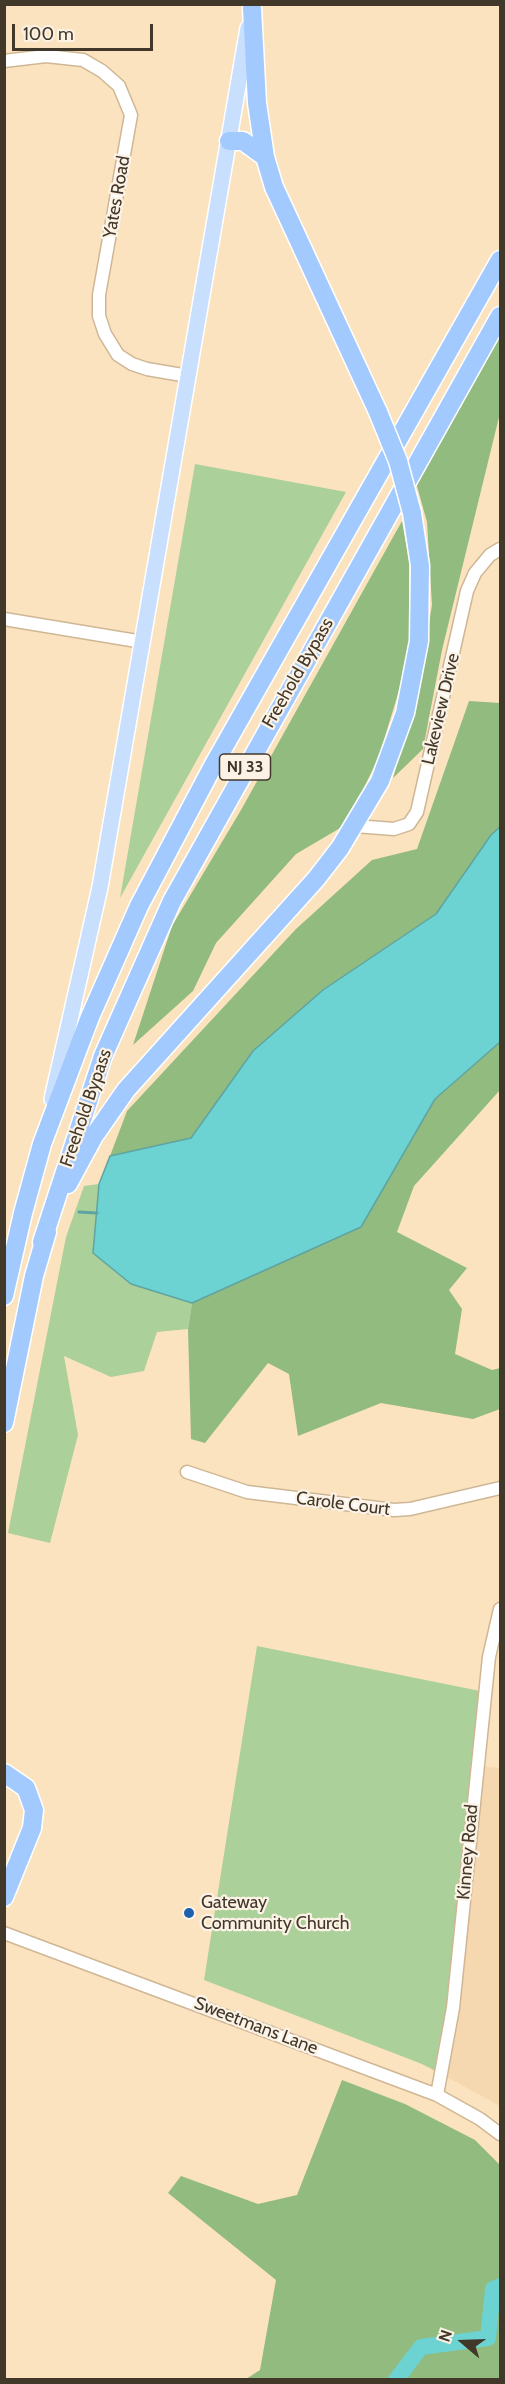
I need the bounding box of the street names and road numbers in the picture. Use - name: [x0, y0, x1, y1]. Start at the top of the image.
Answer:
- street label: Yates Road: [99, 154, 135, 240]
- street label: Freehold Bypass: [258, 614, 338, 732]
- street label: Lakeview Drive: [418, 651, 464, 767]
- road number: NJ 33: [220, 754, 270, 780]
- street label: Freehold Bypass: [56, 1046, 116, 1170]
- street label: Carole Court: [295, 1488, 391, 1520]
- street label: Kinney Road: [453, 1803, 483, 1901]
- street label: Sweetmans Lane: [191, 1993, 321, 2059]

